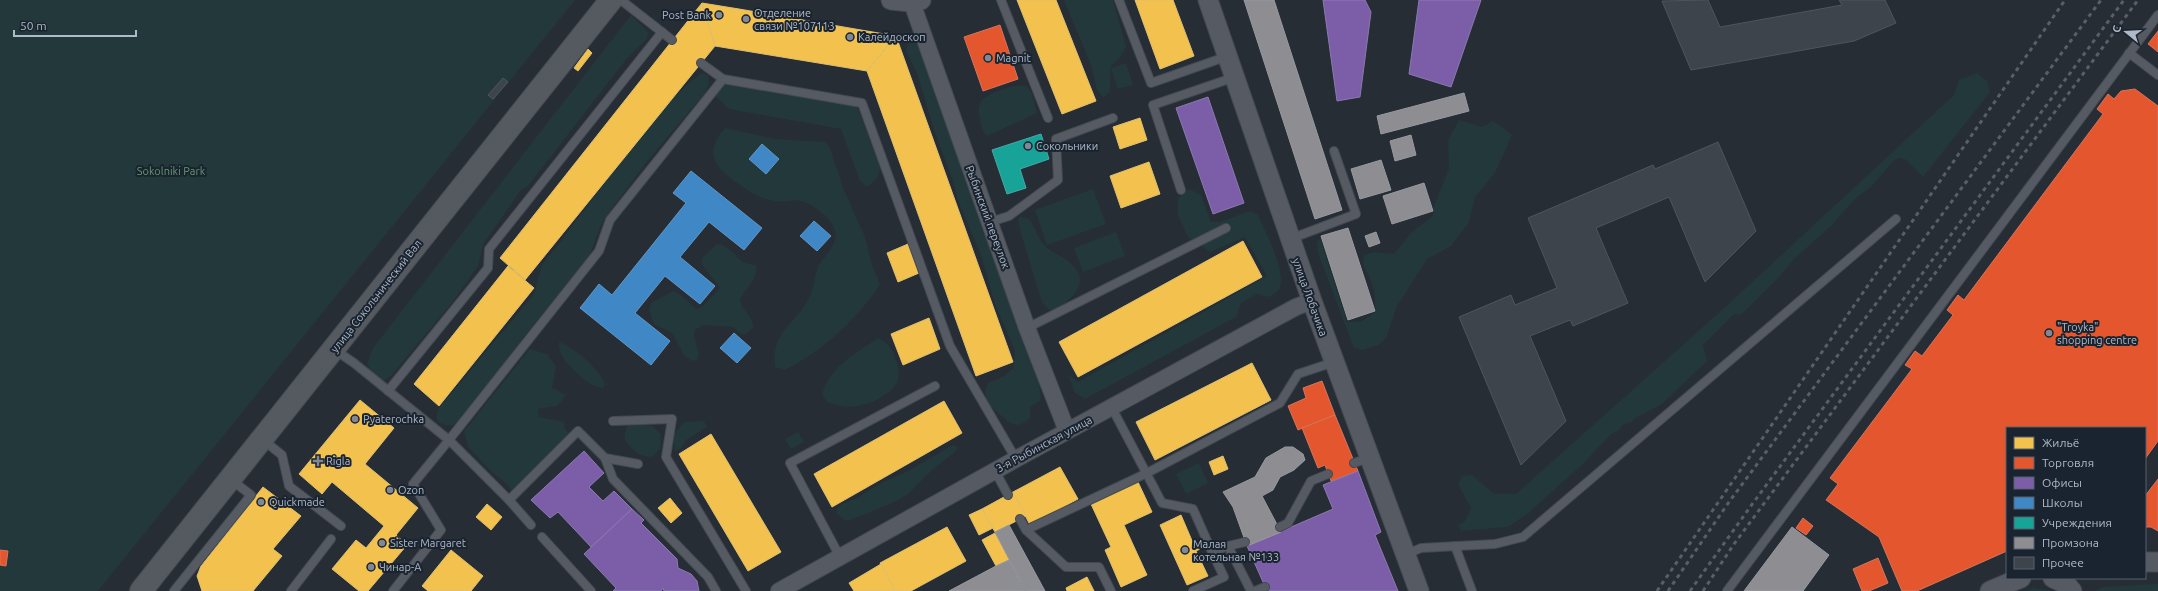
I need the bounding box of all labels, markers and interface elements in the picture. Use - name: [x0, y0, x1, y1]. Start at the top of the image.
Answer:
- place label: Отделение связи №107113: [754, 7, 835, 32]
- place label: Post Bank: [662, 9, 711, 21]
- marker: Post Bank: [714, 10, 724, 20]
- scale bar: [14, 12, 136, 38]
- north arrow: [2106, 12, 2146, 52]
- marker: Отделение связи №107113: [741, 14, 751, 24]
- text: 50 m: [20, 19, 47, 32]
- text: С: [2110, 24, 2123, 34]
- place label: Калейдоскоп: [858, 31, 926, 43]
- marker: Калейдоскоп: [845, 32, 855, 42]
- place label: Magnit: [996, 52, 1031, 64]
- marker: Magnit: [983, 53, 993, 63]
- place label: Сокольники: [1036, 140, 1098, 152]
- marker: Сокольники: [1023, 141, 1033, 151]
- street label: Рыбинский переулок: [964, 164, 1012, 271]
- park label: Sokolniki Park: [137, 165, 206, 177]
- street label: улица Сокольнический Вал: [328, 237, 424, 355]
- street label: улица Лобачика: [1290, 256, 1330, 338]
- place label: "Troyka" shopping centre: [2057, 321, 2137, 346]
- marker: "Troyka" shopping centre: [2044, 328, 2054, 338]
- place label: Pyaterochka: [363, 413, 424, 425]
- marker: Pyaterochka: [350, 414, 360, 424]
- street label: 3-я Рыбинская улица: [994, 414, 1094, 474]
- legend: [2006, 427, 2146, 579]
- text: Жильё: [2042, 436, 2079, 449]
- place label: Rigla: [326, 455, 350, 467]
- marker: Rigla: [313, 456, 323, 466]
- text: Торговля: [2042, 456, 2094, 469]
- text: Офисы: [2042, 476, 2082, 489]
- place label: Ozon: [398, 484, 424, 496]
- marker: Ozon: [385, 485, 395, 495]
- place label: Quickmade: [269, 496, 325, 508]
- text: Школы: [2042, 496, 2083, 509]
- marker: Quickmade: [256, 497, 266, 507]
- text: Учреждения: [2042, 516, 2112, 529]
- text: Промзона: [2042, 536, 2099, 549]
- place label: Sister Margaret: [390, 537, 467, 549]
- marker: Sister Margaret: [377, 538, 387, 548]
- place label: Малая котельная №133: [1193, 538, 1279, 563]
- marker: Малая котельная №133: [1180, 545, 1190, 555]
- text: Прочее: [2042, 556, 2084, 569]
- place label: Чинар-А: [379, 561, 422, 573]
- marker: Чинар-А: [366, 562, 376, 572]

